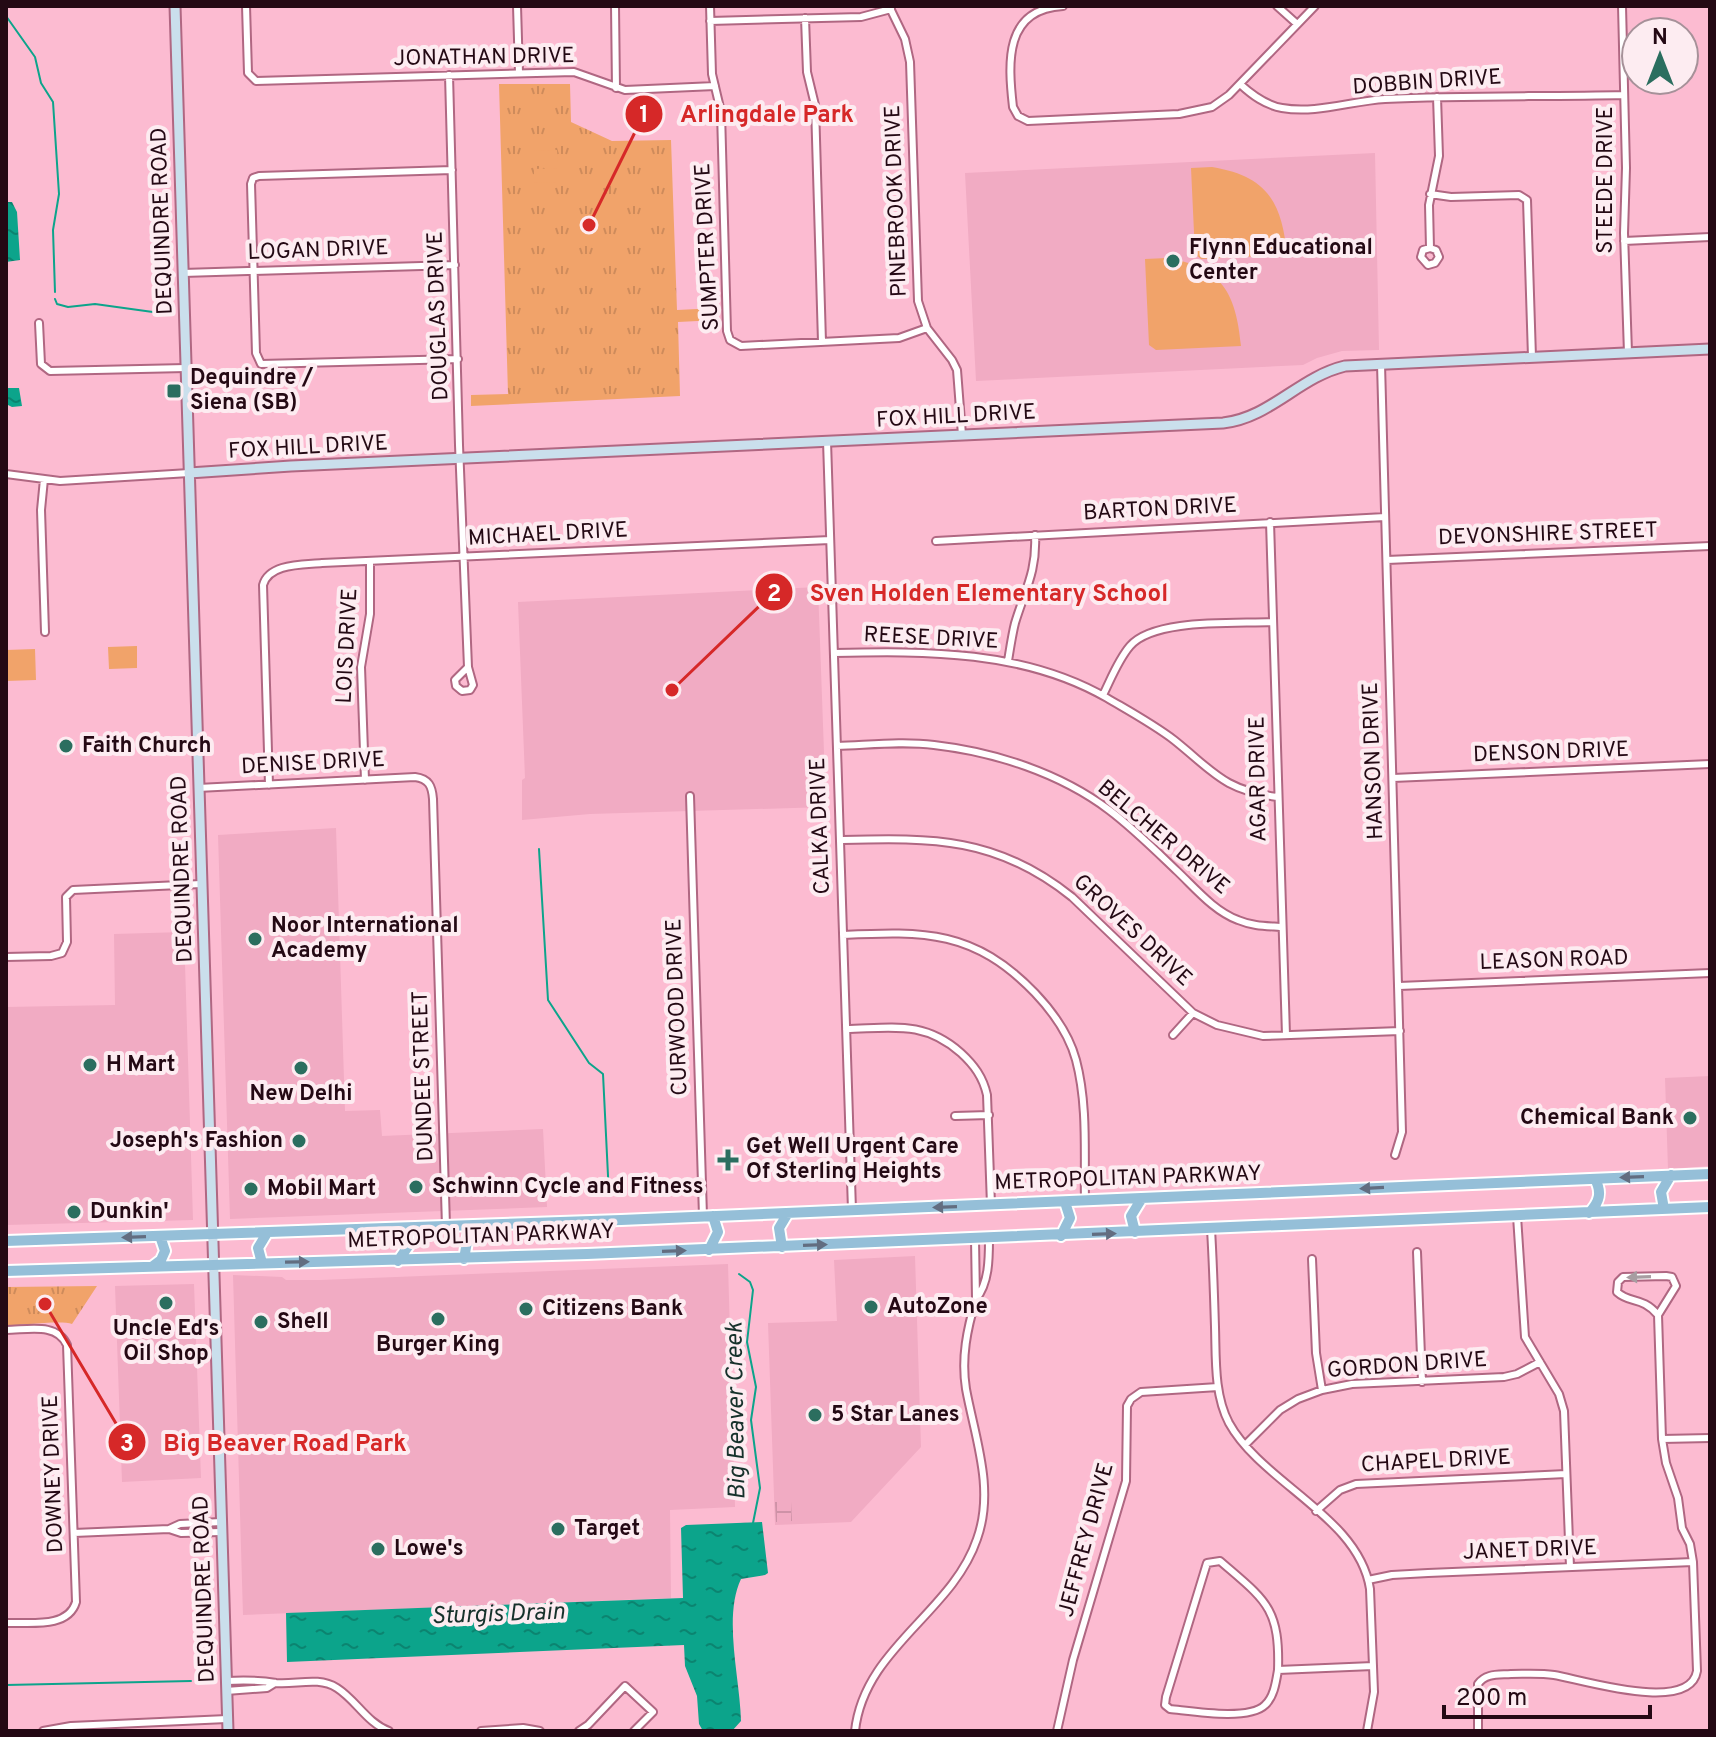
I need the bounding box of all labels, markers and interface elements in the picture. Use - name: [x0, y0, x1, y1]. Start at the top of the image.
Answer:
- north arrow: [1620, 16, 1700, 96]
- text: N: [1652, 25, 1668, 52]
- street label: JONATHAN DRIVE: [393, 43, 575, 73]
- street label: DOBBIN DRIVE: [1352, 64, 1502, 102]
- callout: Arlingdale Park: [624, 90, 870, 138]
- text: 1: [639, 101, 649, 131]
- text: Arlingdale Park: [680, 101, 854, 131]
- street label: PINEBROOK DRIVE: [880, 105, 914, 297]
- street label: STEEDE DRIVE: [1593, 106, 1620, 254]
- street label: DEQUINDRE ROAD: [146, 127, 180, 315]
- street label: SUMPTER DRIVE: [690, 162, 726, 332]
- street label: DOUGLAS DRIVE: [423, 231, 455, 401]
- street label: LOGAN DRIVE: [247, 235, 389, 267]
- place label: Flynn Educational Center: [1189, 235, 1373, 287]
- marker: Flynn Educational Center: [1164, 252, 1182, 270]
- place label: Dequindre / Siena (SB): [190, 365, 314, 417]
- marker: Dequindre / Siena (SB): [165, 382, 183, 400]
- street label: FOX HILL DRIVE: [876, 399, 1036, 435]
- street label: FOX HILL DRIVE: [228, 430, 388, 466]
- street label: BARTON DRIVE: [1083, 492, 1237, 528]
- street label: MICHAEL DRIVE: [467, 517, 629, 553]
- street label: DEVONSHIRE STREET: [1438, 518, 1658, 552]
- callout: Sven Holden Elementary School: [754, 568, 1184, 616]
- text: 2: [767, 580, 781, 610]
- text: Sven Holden Elementary School: [810, 580, 1168, 610]
- street label: LOIS DRIVE: [331, 588, 365, 704]
- street label: REESE DRIVE: [863, 622, 999, 656]
- street label: HANSON DRIVE: [1358, 682, 1390, 840]
- street label: AGAR DRIVE: [1244, 716, 1274, 842]
- place label: Faith Church: [82, 733, 212, 760]
- marker: Faith Church: [57, 737, 75, 755]
- street label: DENSON DRIVE: [1472, 737, 1630, 769]
- street label: DENISE DRIVE: [240, 747, 386, 781]
- street label: CALKA DRIVE: [805, 757, 837, 895]
- street label: DEQUINDRE ROAD: [166, 775, 200, 963]
- street label: BELCHER DRIVE: [1091, 775, 1235, 901]
- street label: GROVES DRIVE: [1067, 869, 1197, 993]
- place label: Noor International Academy: [271, 913, 459, 965]
- street label: CURWOOD DRIVE: [661, 918, 695, 1096]
- marker: Noor International Academy: [246, 930, 264, 948]
- street label: LEASON ROAD: [1479, 945, 1629, 977]
- street label: DUNDEE STREET: [408, 990, 440, 1162]
- place label: H Mart: [106, 1052, 176, 1079]
- marker: H Mart: [81, 1056, 99, 1074]
- marker: New Delhi: [292, 1059, 310, 1077]
- place label: New Delhi: [249, 1081, 353, 1108]
- place label: Chemical Bank: [1520, 1105, 1674, 1132]
- marker: Chemical Bank: [1681, 1109, 1699, 1127]
- place label: Joseph's Fashion: [110, 1128, 283, 1155]
- marker: Joseph's Fashion: [290, 1132, 308, 1150]
- place label: Get Well Urgent Care Of Sterling Heights: [746, 1134, 959, 1186]
- marker: Get Well Urgent Care Of Sterling Heights: [717, 1149, 739, 1171]
- street label: METROPOLITAN PARKWAY: [994, 1161, 1262, 1197]
- one-way arrow: [1619, 1171, 1644, 1184]
- place label: Schwinn Cycle and Fitness: [432, 1174, 704, 1201]
- place label: Mobil Mart: [267, 1176, 376, 1203]
- marker: Schwinn Cycle and Fitness: [407, 1178, 425, 1196]
- marker: Mobil Mart: [242, 1180, 260, 1198]
- one-way arrow: [1359, 1182, 1384, 1195]
- place label: Dunkin': [90, 1199, 169, 1226]
- one-way arrow: [932, 1200, 957, 1213]
- marker: Dunkin': [65, 1203, 83, 1221]
- street label: METROPOLITAN PARKWAY: [347, 1219, 615, 1255]
- one-way arrow: [1092, 1227, 1117, 1240]
- one-way arrow: [121, 1231, 146, 1243]
- one-way arrow: [803, 1239, 828, 1252]
- one-way arrow: [662, 1245, 687, 1257]
- one-way arrow: [285, 1256, 310, 1269]
- one-way arrow: [1626, 1270, 1651, 1283]
- marker: Uncle Ed's Oil Shop: [157, 1294, 175, 1312]
- place label: AutoZone: [887, 1294, 988, 1321]
- place label: Citizens Bank: [542, 1296, 683, 1323]
- marker: AutoZone: [862, 1298, 880, 1316]
- marker: Citizens Bank: [517, 1300, 535, 1318]
- place label: Shell: [277, 1309, 329, 1336]
- marker: Burger King: [429, 1310, 447, 1328]
- marker: Shell: [252, 1313, 270, 1331]
- place label: Uncle Ed's Oil Shop: [113, 1316, 219, 1368]
- water label: Big Beaver Creek: [720, 1321, 754, 1500]
- place label: Burger King: [376, 1332, 500, 1359]
- street label: GORDON DRIVE: [1326, 1347, 1488, 1385]
- street label: DOWNEY DRIVE: [38, 1394, 70, 1554]
- place label: 5 Star Lanes: [831, 1402, 960, 1429]
- marker: 5 Star Lanes: [806, 1406, 824, 1424]
- callout: Big Beaver Road Park: [107, 1418, 422, 1466]
- text: 3: [120, 1430, 134, 1460]
- text: Big Beaver Road Park: [163, 1430, 407, 1460]
- street label: CHAPEL DRIVE: [1360, 1445, 1512, 1479]
- street label: JEFFREY DRIVE: [1053, 1460, 1121, 1620]
- street label: DEQUINDRE ROAD: [188, 1495, 222, 1683]
- place label: Target: [574, 1516, 640, 1543]
- marker: Target: [549, 1520, 567, 1538]
- street label: JANET DRIVE: [1462, 1535, 1598, 1567]
- place label: Lowe's: [394, 1536, 464, 1563]
- marker: Lowe's: [369, 1540, 387, 1558]
- water label: Sturgis Drain: [431, 1598, 565, 1632]
- scale bar: [1444, 1669, 1650, 1719]
- text: 200 m: [1456, 1684, 1527, 1714]

